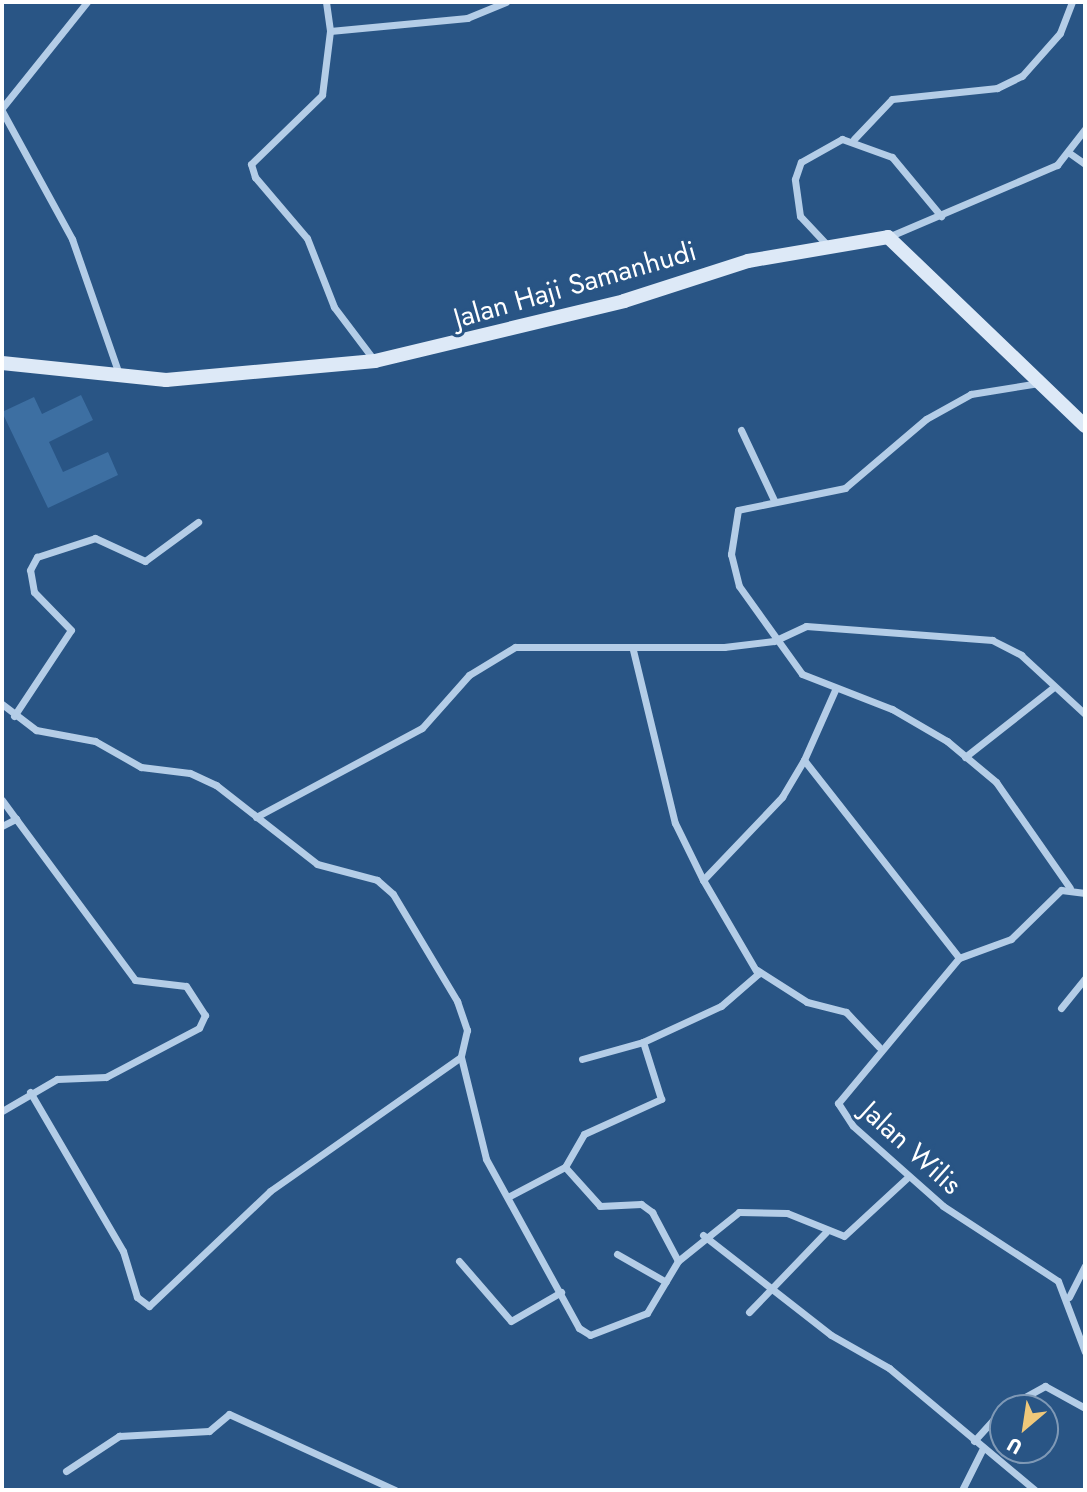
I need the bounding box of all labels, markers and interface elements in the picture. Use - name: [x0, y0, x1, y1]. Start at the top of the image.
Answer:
- street label: Jalan Haji Samanhudi: [450, 234, 700, 336]
- street label: Jalan Wilis: [854, 1094, 968, 1202]
- north arrow: [989, 1394, 1059, 1464]
- text: U: [1002, 1431, 1027, 1461]

